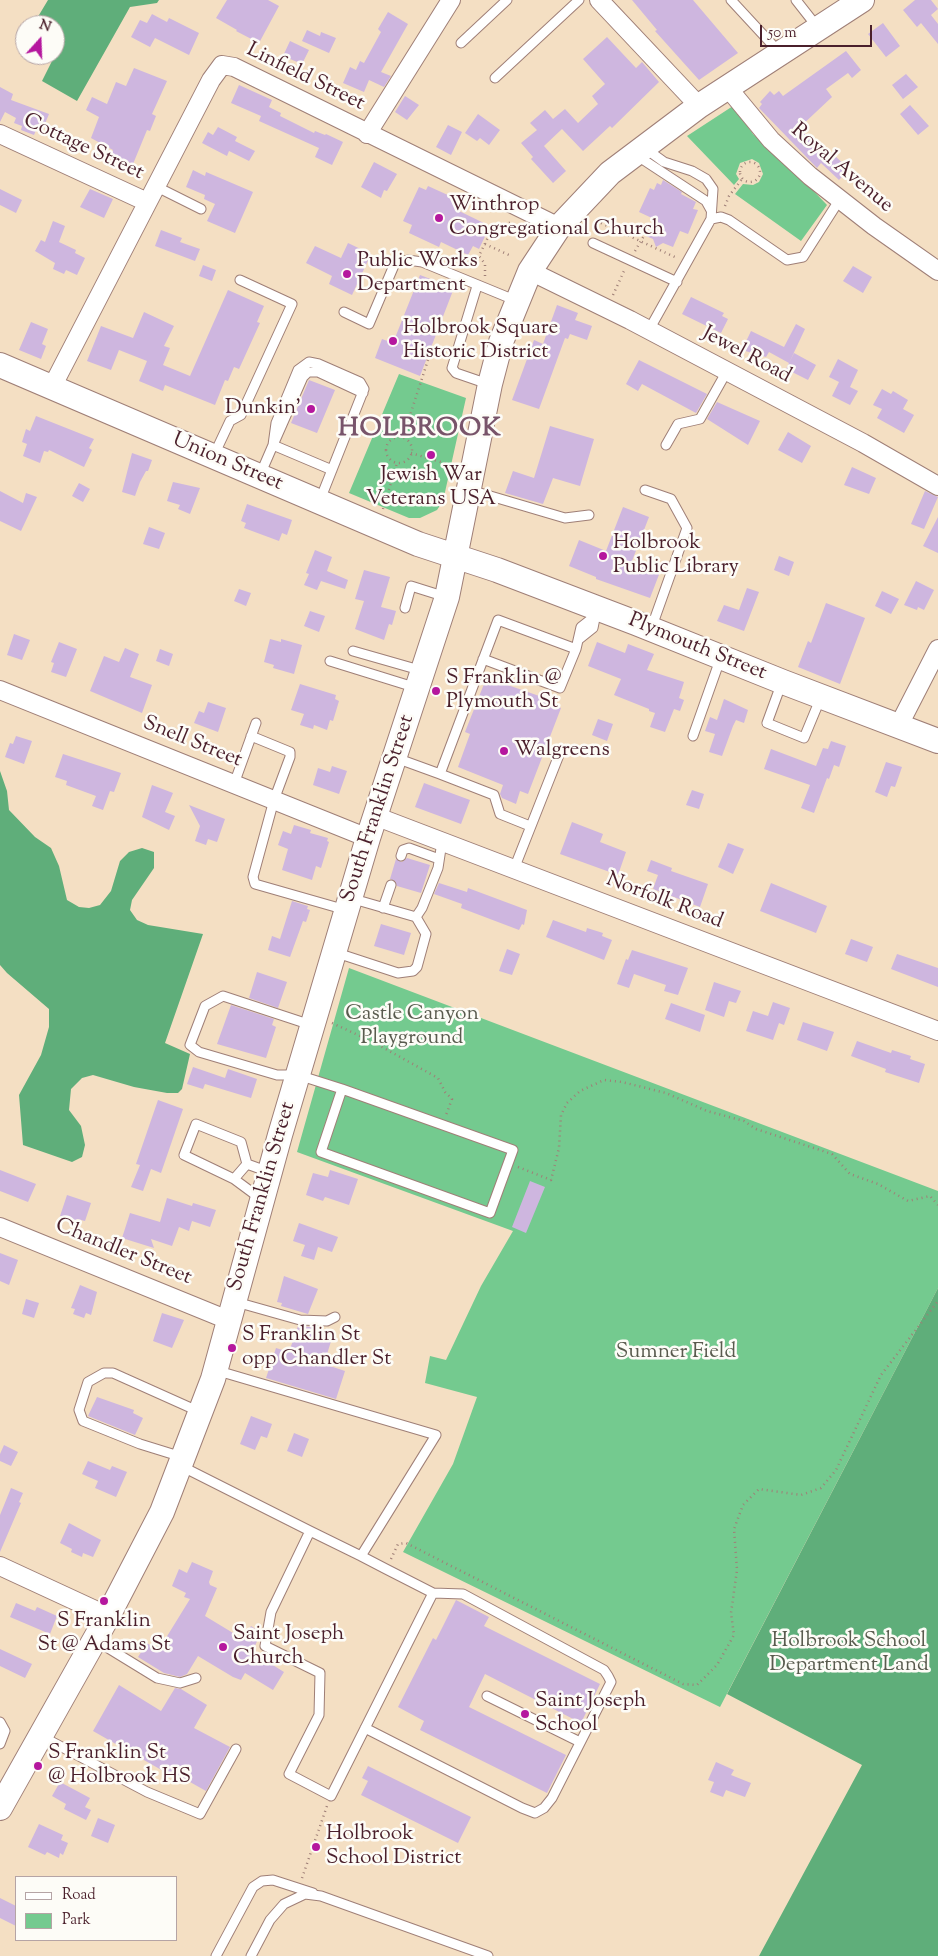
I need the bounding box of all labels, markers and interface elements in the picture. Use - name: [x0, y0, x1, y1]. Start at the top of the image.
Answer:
- north arrow: [15, 15, 65, 65]
- scale bar: [763, 15, 876, 47]
- text: N: [36, 16, 53, 38]
- text: 50 m: [768, 23, 797, 44]
- street label: Linfield Street: [242, 39, 368, 117]
- street label: Cottage Street: [19, 109, 147, 187]
- street label: Royal Avenue: [785, 119, 897, 219]
- place label: Winthrop Congregational Church: [449, 193, 664, 243]
- marker: Winthrop Congregational Church: [433, 212, 445, 224]
- place label: Public Works Department: [357, 249, 478, 299]
- marker: Public Works Department: [341, 268, 353, 280]
- place label: Holbrook Square Historic District: [403, 316, 558, 366]
- street label: Jewel Road: [697, 322, 795, 390]
- marker: Holbrook Square Historic District: [387, 335, 399, 347]
- place label: Dunkin': [225, 396, 301, 422]
- marker: Dunkin': [305, 403, 317, 415]
- district label: HOLBROOK: [337, 415, 503, 447]
- street label: Union Street: [168, 428, 286, 498]
- marker: Jewish War Veterans USA: [425, 449, 437, 461]
- place label: Jewish War Veterans USA: [366, 463, 496, 513]
- place label: Holbrook Public Library: [613, 531, 739, 581]
- marker: Holbrook Public Library: [597, 550, 609, 562]
- street label: Plymouth Street: [624, 609, 770, 687]
- place label: S Franklin @ Plymouth St: [446, 666, 562, 716]
- marker: S Franklin @ Plymouth St: [430, 685, 442, 697]
- street label: Snell Street: [139, 712, 245, 774]
- street label: South Franklin Street: [337, 712, 421, 906]
- place label: Walgreens: [514, 738, 610, 764]
- marker: Walgreens: [498, 745, 510, 757]
- street label: Norfolk Road: [602, 868, 726, 936]
- park label: Castle Canyon Playground: [345, 1002, 479, 1052]
- street label: South Franklin Street: [224, 1099, 302, 1295]
- street label: Chandler Street: [51, 1214, 195, 1292]
- place label: S Franklin St opp Chandler St: [242, 1323, 391, 1373]
- park label: Sumner Field: [616, 1340, 736, 1366]
- marker: S Franklin St opp Chandler St: [226, 1342, 238, 1354]
- marker: S Franklin St @ Adams St: [98, 1595, 110, 1607]
- place label: S Franklin St @ Adams St: [37, 1609, 171, 1659]
- place label: Saint Joseph Church: [233, 1622, 344, 1672]
- park label: Holbrook School Department Land: [769, 1629, 929, 1679]
- marker: Saint Joseph Church: [217, 1641, 229, 1653]
- place label: Saint Joseph School: [535, 1689, 646, 1739]
- marker: Saint Joseph School: [519, 1708, 531, 1720]
- place label: S Franklin St @ Holbrook HS: [48, 1741, 191, 1791]
- marker: S Franklin St @ Holbrook HS: [32, 1760, 44, 1772]
- place label: Holbrook School District: [326, 1822, 462, 1872]
- marker: Holbrook School District: [310, 1841, 322, 1853]
- legend: [15, 1876, 178, 1941]
- text: Road: [62, 1885, 96, 1906]
- text: Park: [62, 1910, 91, 1931]

